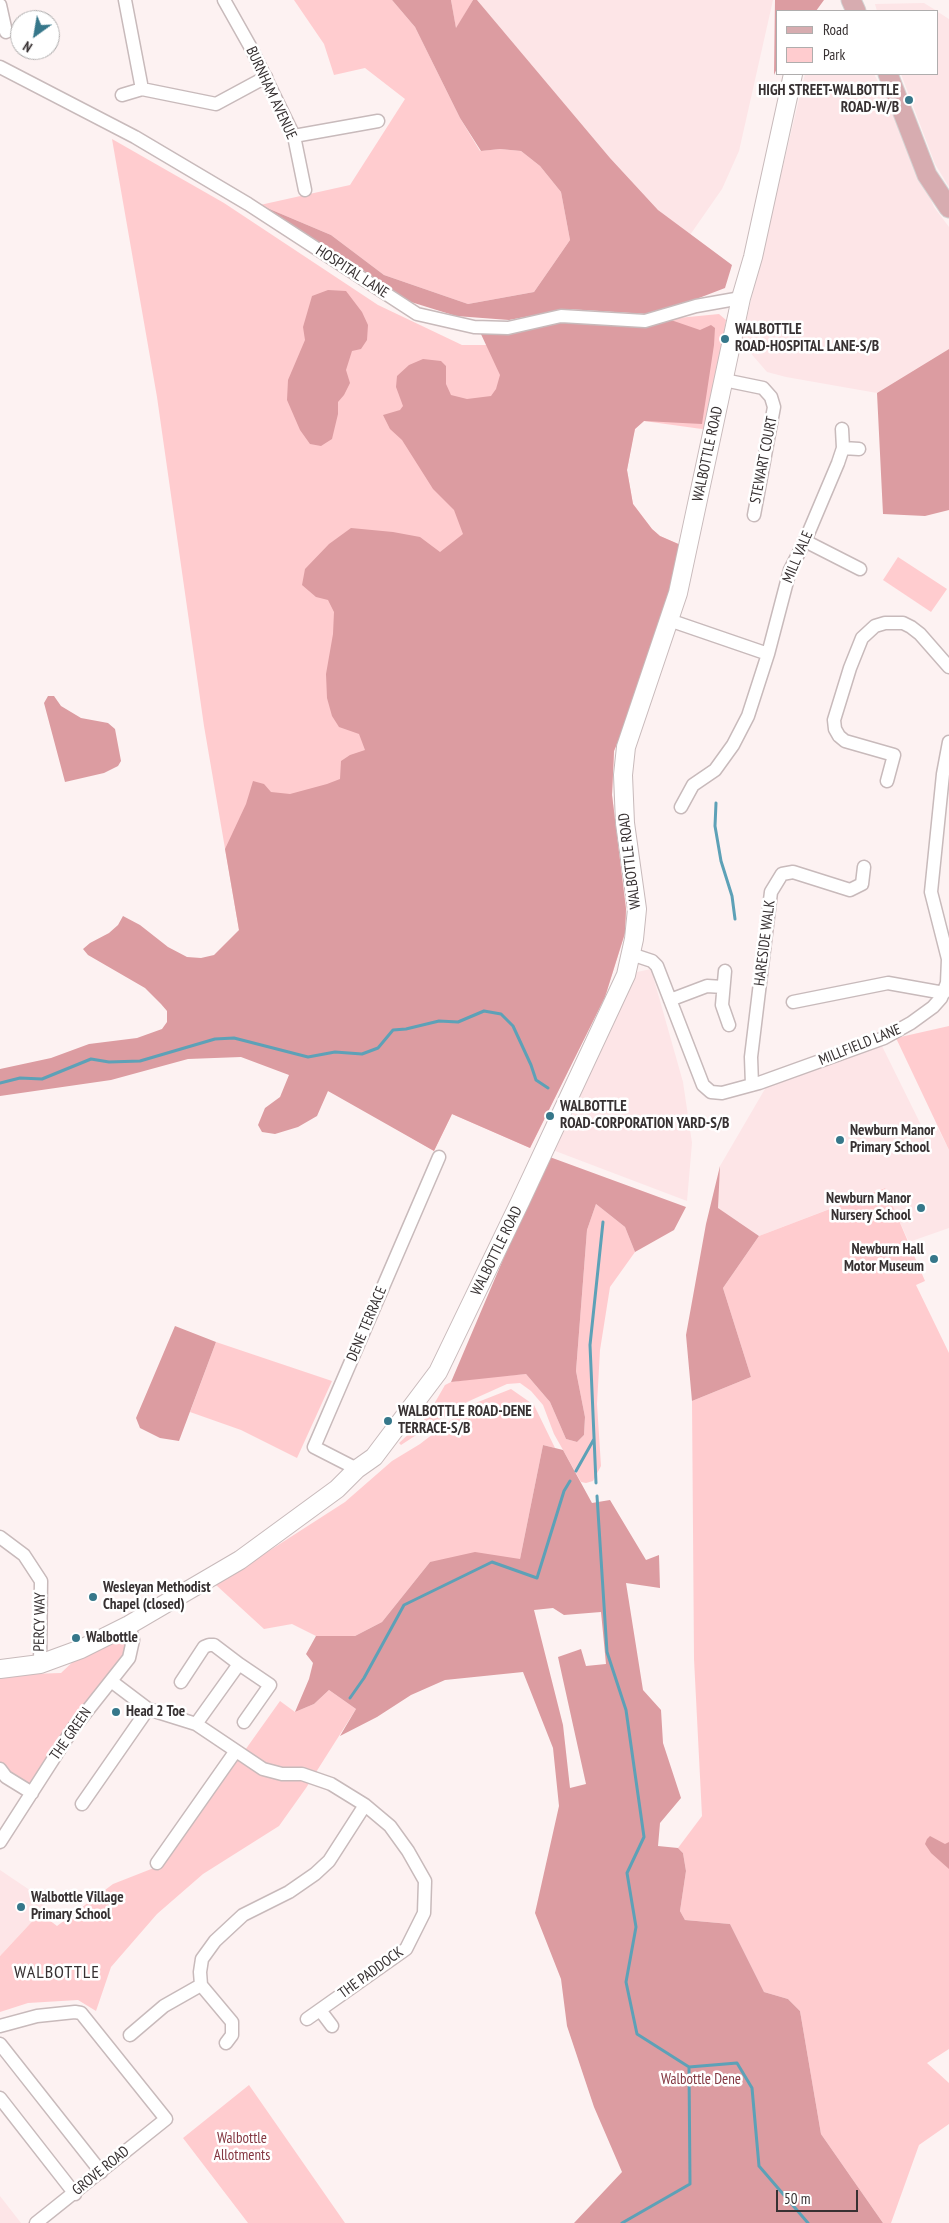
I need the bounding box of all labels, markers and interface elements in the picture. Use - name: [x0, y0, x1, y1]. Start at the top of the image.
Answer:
- north arrow: [10, 10, 60, 60]
- legend: [776, 10, 939, 75]
- text: Road: [823, 20, 849, 39]
- text: N: [20, 37, 36, 57]
- street label: BURNHAM AVENUE: [242, 44, 300, 142]
- text: Park: [823, 45, 845, 64]
- place label: HIGH STREET-WALBOTTLE ROAD-W/B: [758, 82, 899, 117]
- marker: HIGH STREET-WALBOTTLE ROAD-W/B: [903, 94, 915, 106]
- street label: HOSPITAL LANE: [312, 242, 392, 302]
- place label: WALBOTTLE ROAD-HOSPITAL LANE-S/B: [735, 321, 879, 356]
- marker: WALBOTTLE ROAD-HOSPITAL LANE-S/B: [719, 333, 731, 345]
- street label: WALBOTTLE ROAD: [689, 405, 727, 503]
- street label: STEWART COURT: [747, 415, 781, 505]
- street label: MILL VALE: [779, 528, 817, 586]
- street label: WALBOTTLE ROAD: [615, 812, 645, 910]
- street label: HARESIDE WALK: [751, 899, 779, 987]
- street label: MILLFIELD LANE: [816, 1020, 904, 1070]
- place label: WALBOTTLE ROAD-CORPORATION YARD-S/B: [560, 1098, 729, 1133]
- marker: WALBOTTLE ROAD-CORPORATION YARD-S/B: [544, 1110, 556, 1122]
- place label: Newburn Manor Primary School: [850, 1122, 935, 1157]
- marker: Newburn Manor Primary School: [834, 1134, 846, 1146]
- place label: Newburn Manor Nursery School: [826, 1190, 911, 1225]
- marker: Newburn Manor Nursery School: [915, 1202, 927, 1214]
- street label: WALBOTTLE ROAD: [468, 1203, 526, 1299]
- place label: Newburn Hall Motor Museum: [844, 1241, 924, 1276]
- marker: Newburn Hall Motor Museum: [928, 1253, 940, 1265]
- street label: DENE TERRACE: [343, 1284, 391, 1364]
- place label: WALBOTTLE ROAD-DENE TERRACE-S/B: [398, 1403, 532, 1438]
- marker: WALBOTTLE ROAD-DENE TERRACE-S/B: [382, 1415, 394, 1427]
- place label: Wesleyan Methodist Chapel (closed): [103, 1579, 210, 1614]
- marker: Wesleyan Methodist Chapel (closed): [87, 1591, 99, 1603]
- street label: PERCY WAY: [30, 1592, 50, 1652]
- place label: Walbottle: [86, 1629, 138, 1647]
- marker: Walbottle: [70, 1632, 82, 1644]
- place label: Head 2 Toe: [126, 1703, 185, 1721]
- street label: THE GREEN: [46, 1704, 96, 1764]
- marker: Head 2 Toe: [110, 1706, 122, 1718]
- place label: Walbottle Village Primary School: [31, 1889, 124, 1924]
- marker: Walbottle Village Primary School: [15, 1901, 27, 1913]
- street label: THE PADDOCK: [335, 1943, 407, 2003]
- district label: WALBOTTLE: [13, 1962, 101, 1984]
- park label: Walbottle Dene: [661, 2071, 741, 2089]
- park label: Walbottle Allotments: [214, 2130, 270, 2165]
- street label: GROVE ROAD: [69, 2143, 133, 2199]
- scale bar: [779, 2180, 862, 2212]
- text: 50 m: [784, 2189, 810, 2208]

